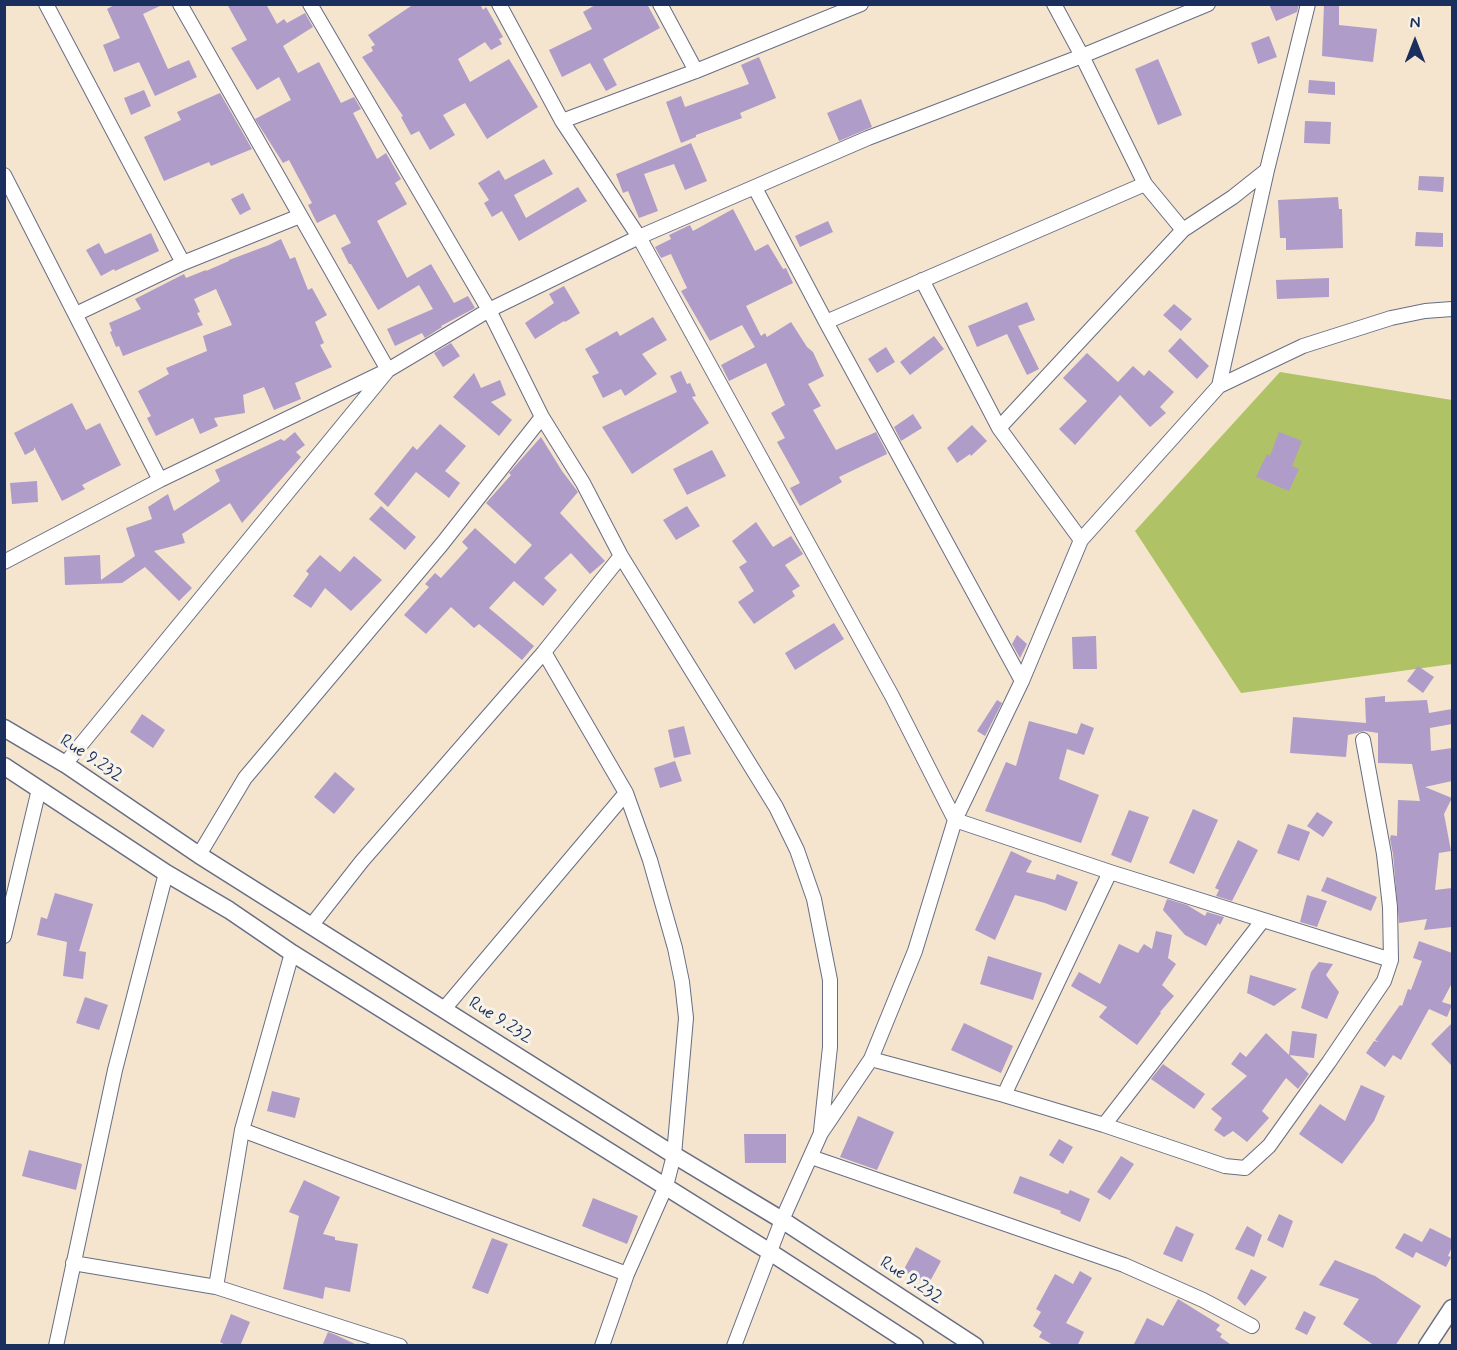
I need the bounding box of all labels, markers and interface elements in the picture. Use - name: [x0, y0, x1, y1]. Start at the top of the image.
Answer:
- north arrow: [1385, 12, 1445, 72]
- text: N: [1410, 13, 1420, 34]
- street label: Rue 9.232: [55, 731, 127, 787]
- street label: Rue 9.232: [464, 993, 536, 1049]
- street label: Rue 9.232: [875, 1253, 947, 1309]

